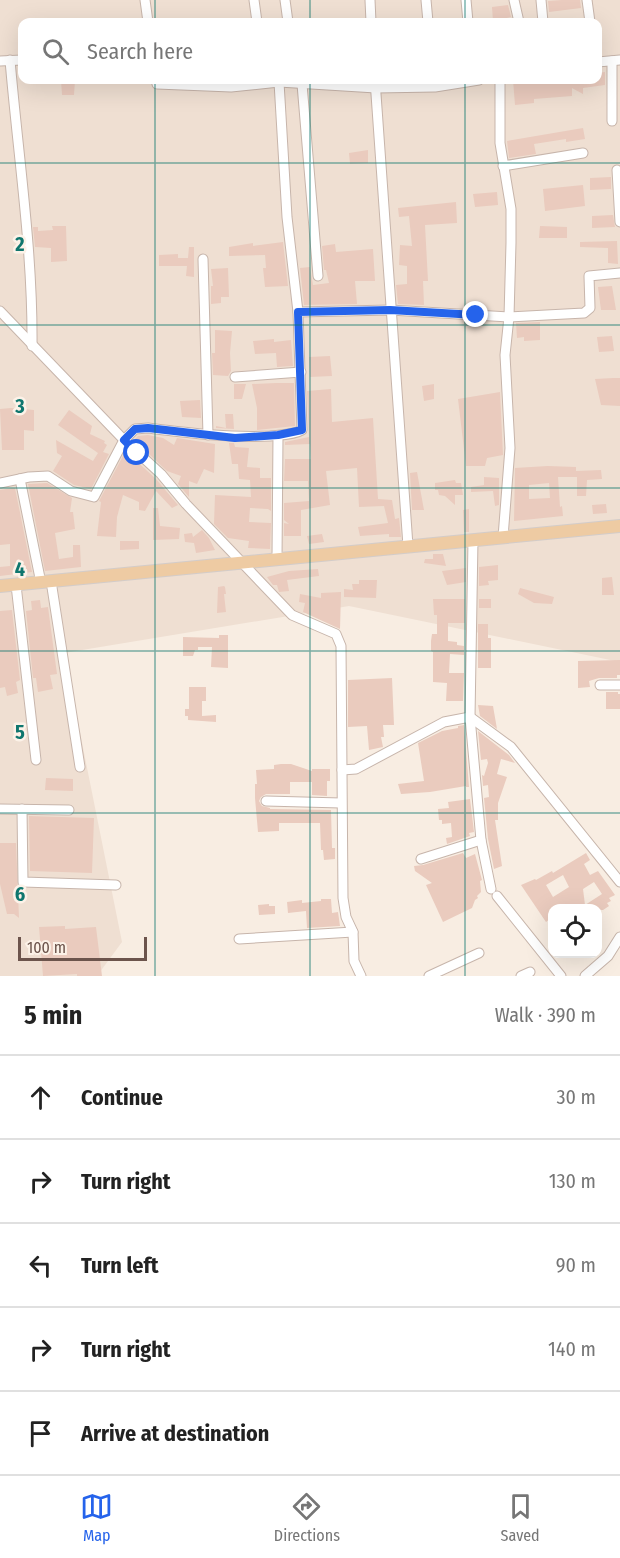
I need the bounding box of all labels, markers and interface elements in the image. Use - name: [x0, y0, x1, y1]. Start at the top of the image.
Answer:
- search box: [18, 18, 602, 84]
- icon: search: [39, 35, 72, 68]
- text: Search here: [87, 38, 193, 65]
- text: 2: [14, 232, 25, 256]
- route end: [462, 301, 488, 327]
- text: 3: [14, 394, 25, 418]
- route start: [123, 439, 149, 465]
- text: 4: [15, 557, 25, 581]
- text: 5: [15, 720, 25, 744]
- text: 6: [15, 882, 25, 906]
- map controls: [548, 904, 602, 958]
- button: locate: [548, 904, 602, 958]
- scale bar: [18, 934, 147, 962]
- text: 100 m: [27, 938, 66, 957]
- text: 5 min: [24, 1000, 82, 1031]
- text: Walk · 390 m: [495, 1003, 596, 1027]
- icon: ahead: [24, 1081, 57, 1114]
- text: Continue: [81, 1084, 163, 1111]
- text: 30 m: [556, 1085, 596, 1109]
- icon: right: [24, 1165, 57, 1198]
- text: Turn right: [81, 1168, 170, 1195]
- text: 130 m: [549, 1169, 596, 1193]
- icon: left: [24, 1249, 57, 1282]
- text: Turn left: [81, 1252, 159, 1279]
- text: 90 m: [556, 1253, 596, 1277]
- icon: right: [24, 1333, 57, 1366]
- text: Turn right: [81, 1336, 170, 1363]
- text: 140 m: [548, 1337, 596, 1361]
- icon: arrive: [24, 1417, 57, 1450]
- text: Arrive at destination: [81, 1420, 269, 1447]
- tab: Map: [80, 1490, 113, 1545]
- tab: Directions: [274, 1490, 340, 1545]
- tab: Saved: [501, 1490, 540, 1545]

